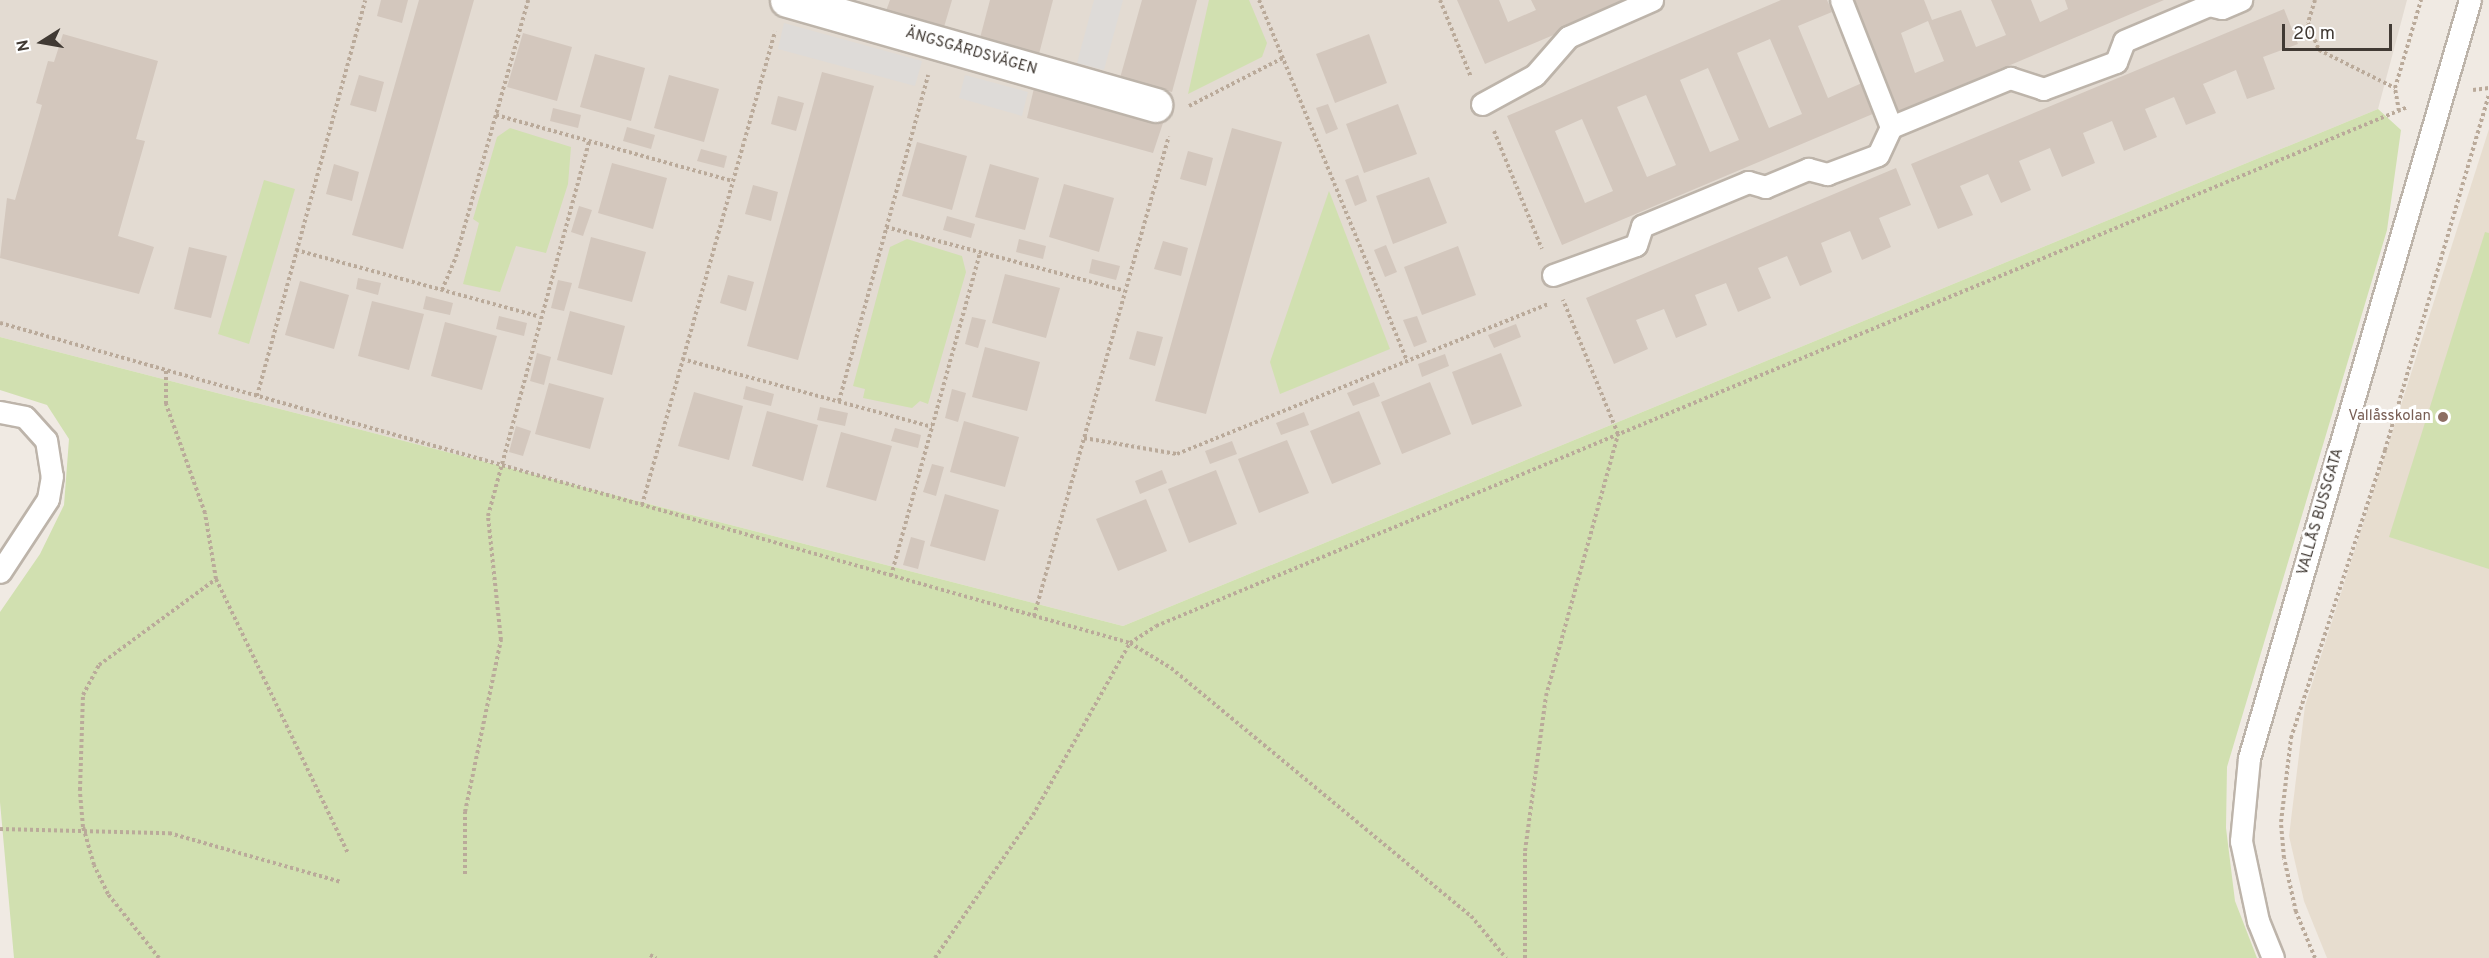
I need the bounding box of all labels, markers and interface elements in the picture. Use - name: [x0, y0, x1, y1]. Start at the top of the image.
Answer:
- north arrow: [12, 12, 72, 72]
- scale bar: [2285, 12, 2394, 50]
- text: 20 m: [2293, 23, 2335, 46]
- street label: ÄNGSGÅRDSVÄGEN: [903, 25, 1039, 79]
- text: N: [13, 38, 35, 53]
- place label: Vallåsskolan: [2348, 408, 2431, 426]
- marker: Vallåsskolan: [2436, 410, 2450, 424]
- street label: VALLÅS BUSSGATA: [2294, 446, 2348, 578]

